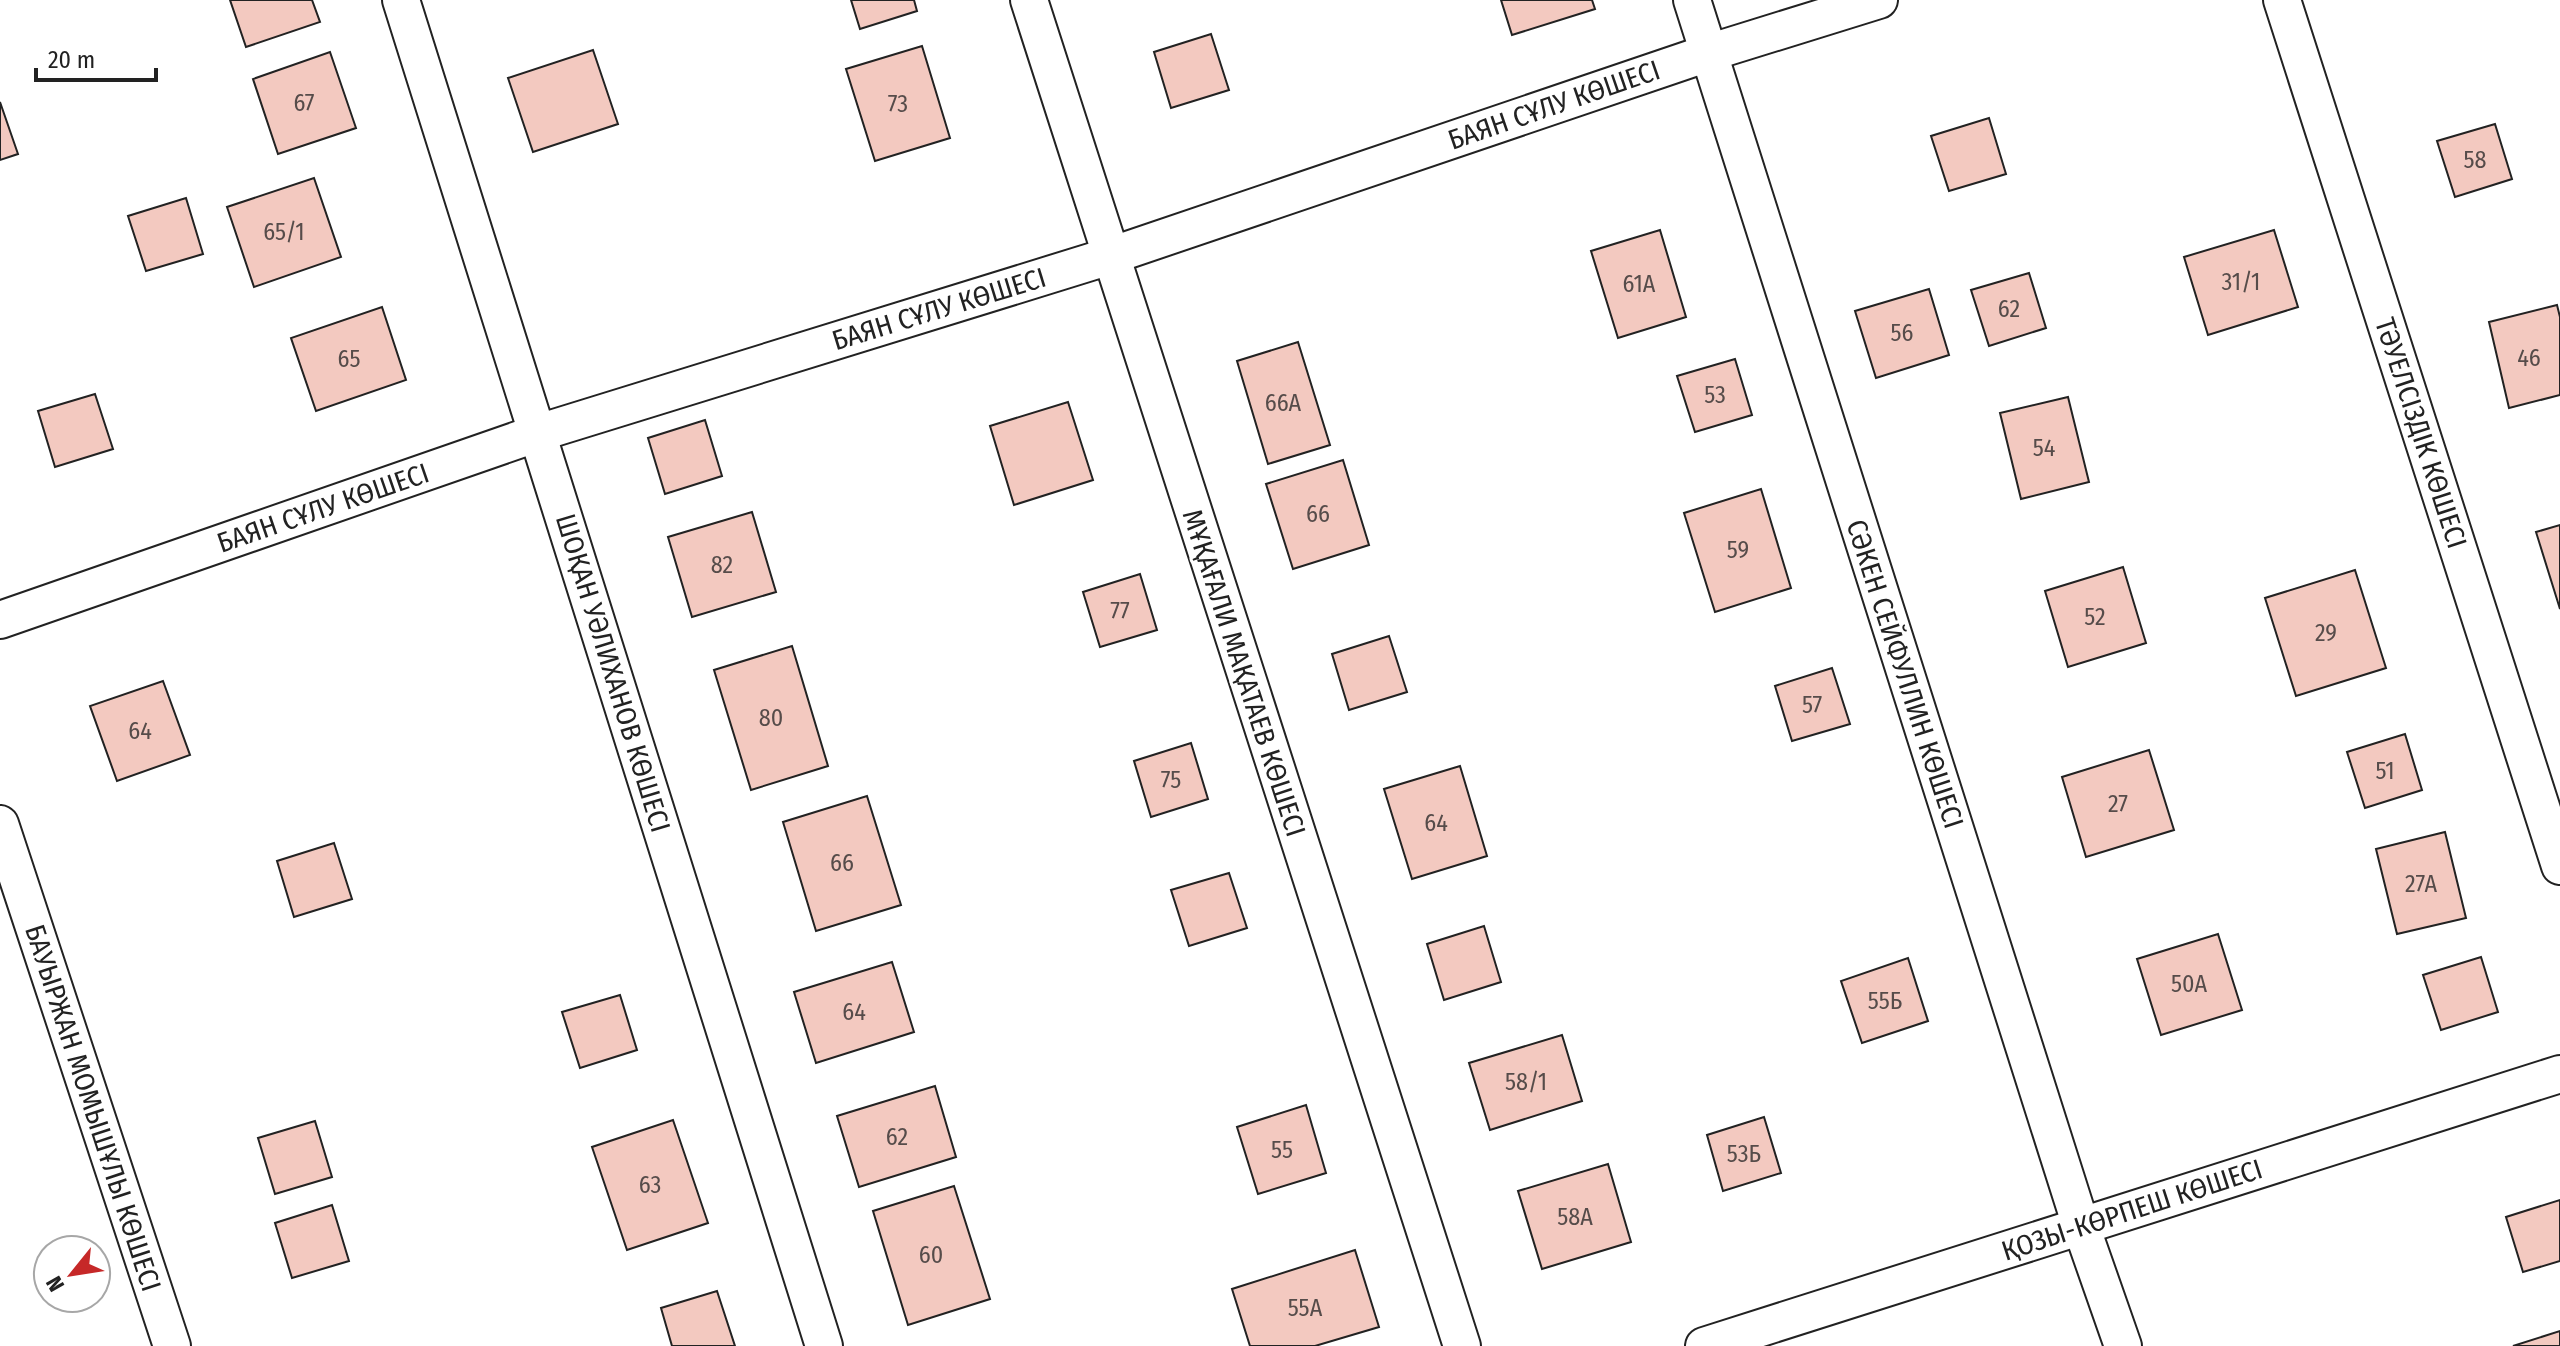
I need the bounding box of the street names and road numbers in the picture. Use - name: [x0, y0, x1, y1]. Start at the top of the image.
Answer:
- street label: БАЯН СҰЛУ КӨШЕСІ: [1444, 53, 1664, 157]
- street label: БАЯН СҰЛУ КӨШЕСІ: [828, 261, 1050, 357]
- street label: ТӘУЕЛСІЗДІК КӨШЕСІ: [2368, 314, 2474, 552]
- street label: БАЯН СҰЛУ КӨШЕСІ: [213, 456, 433, 560]
- street label: МҰҚАҒАЛИ МАҚАТАЕВ КӨШЕСІ: [1175, 505, 1313, 841]
- street label: ШОҚАН УӘЛИХАНОВ КӨШЕСІ: [549, 510, 677, 836]
- street label: СӘКЕН СЕЙФУЛЛИН КӨШЕСІ: [1839, 516, 1971, 832]
- street label: БАУЫРЖАН МОМЫШҰЛЫ КӨШЕСІ: [18, 921, 168, 1295]
- street label: ҚОЗЫ-КӨРПЕШ КӨШЕСІ: [1997, 1152, 2267, 1268]

